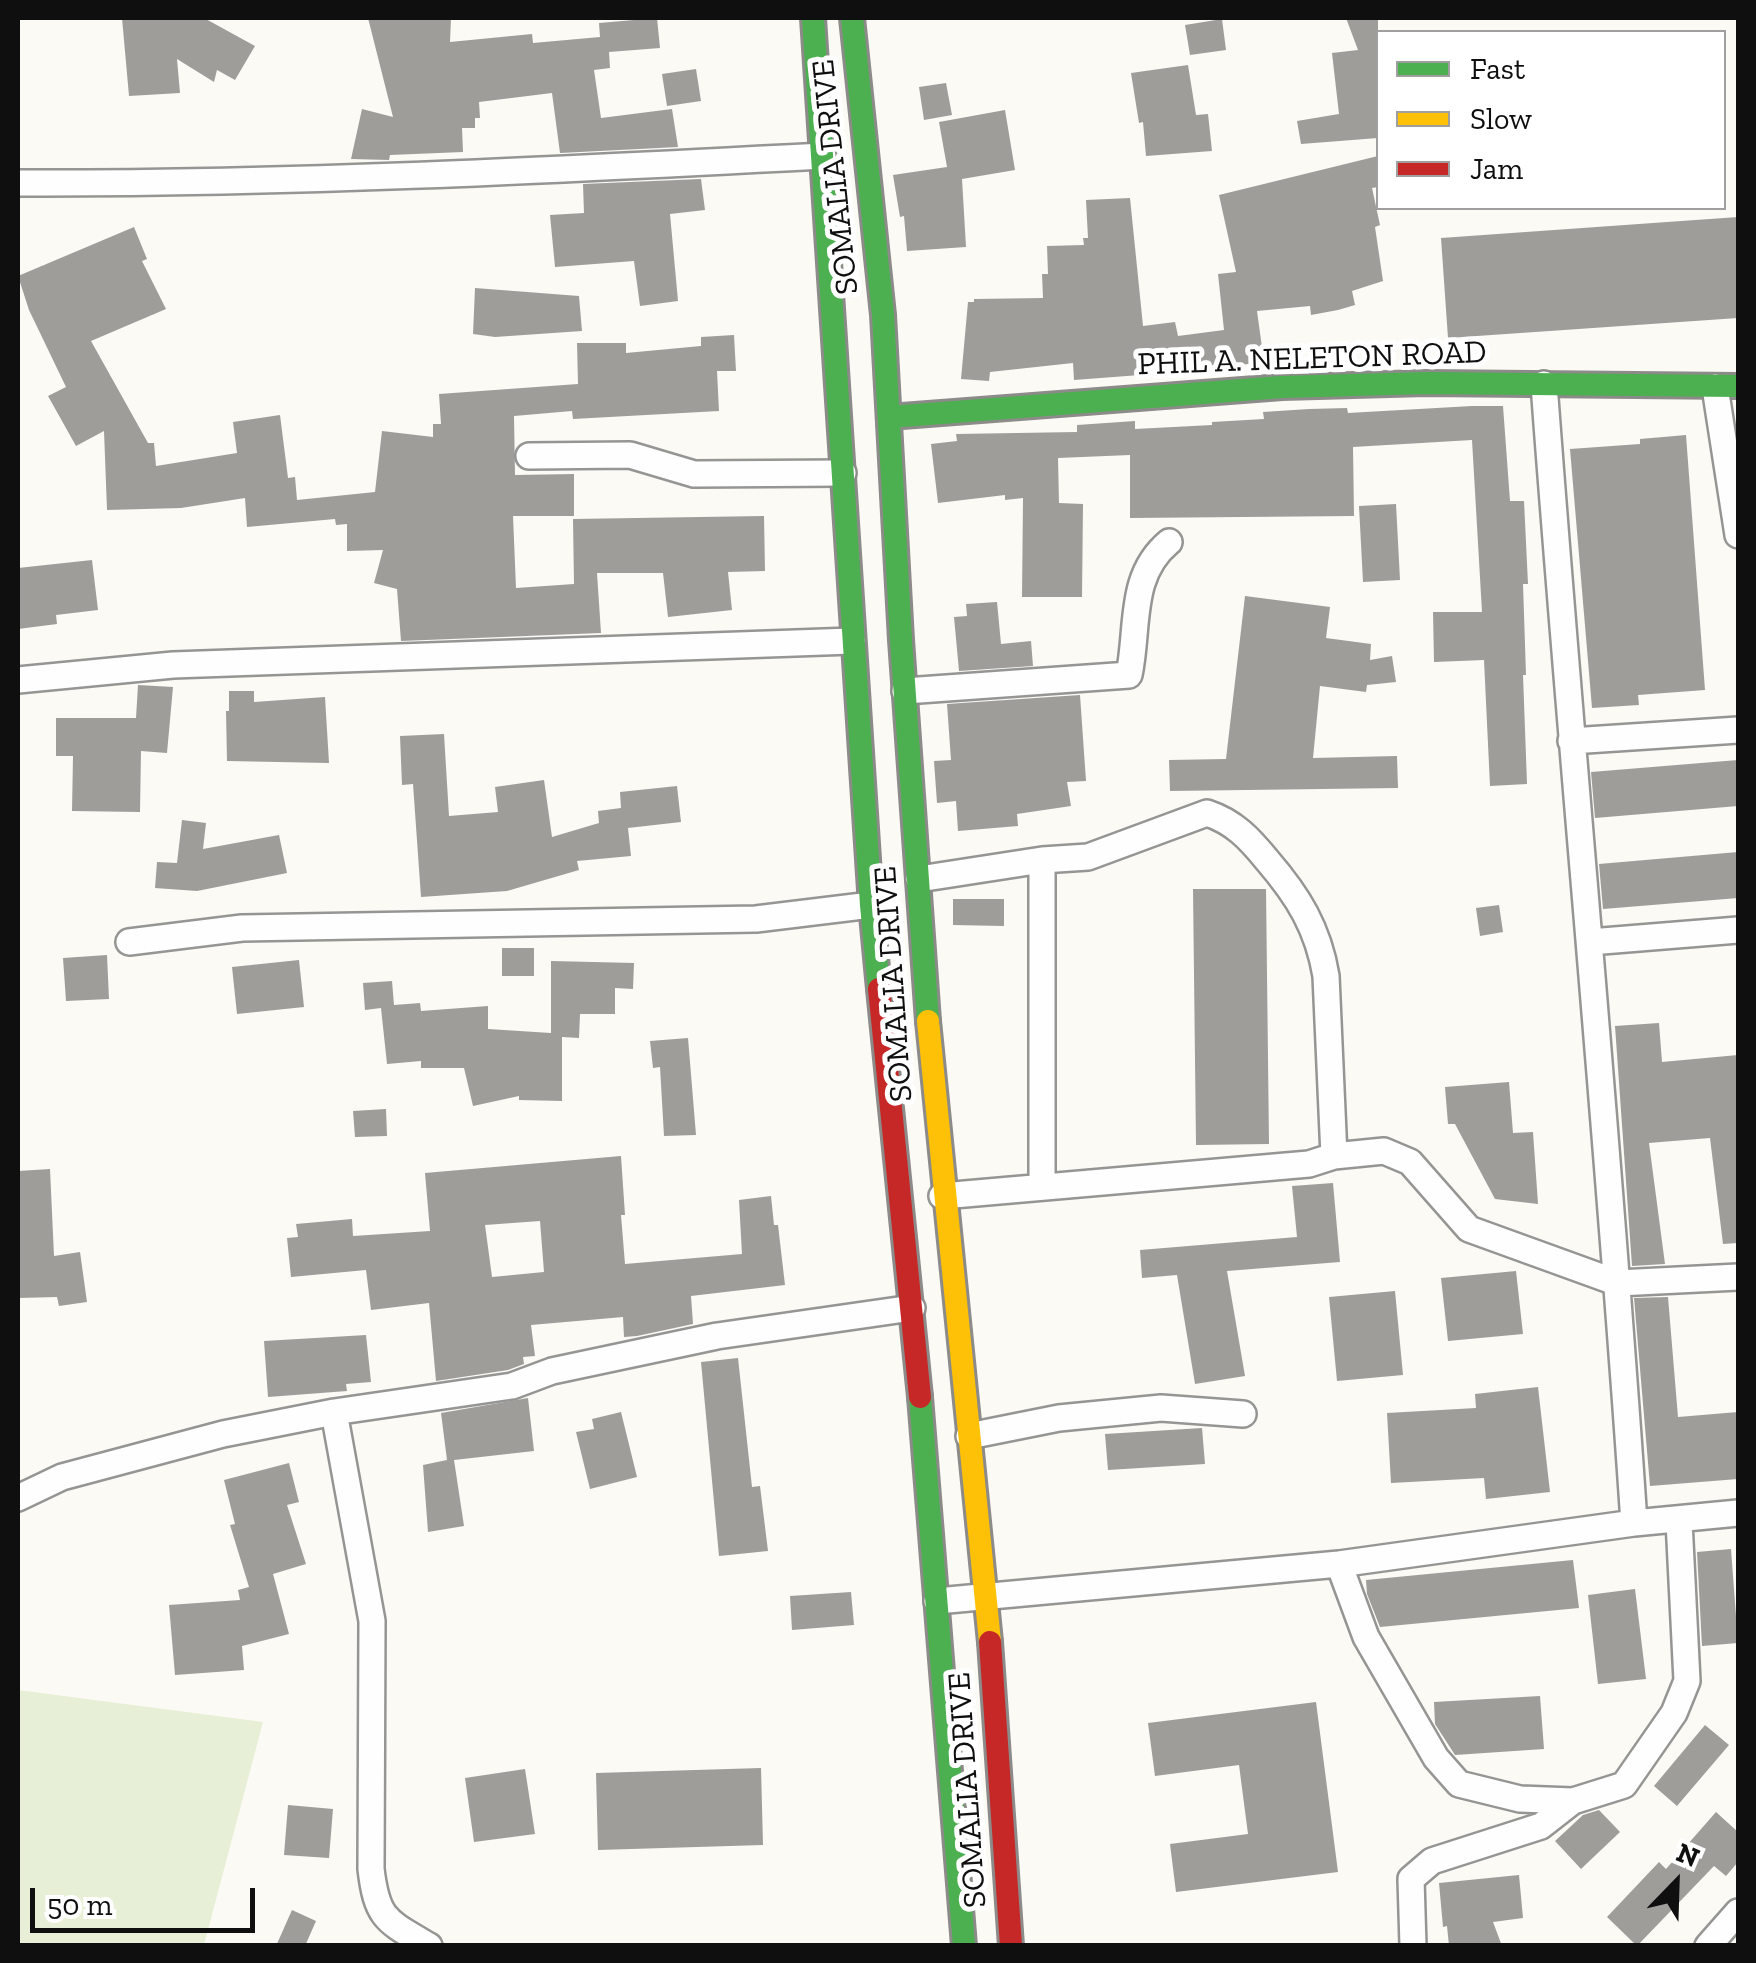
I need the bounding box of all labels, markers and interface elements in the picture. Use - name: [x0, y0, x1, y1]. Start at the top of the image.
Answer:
- legend: [1376, 30, 1726, 210]
- text: Fast: [1470, 51, 1525, 87]
- street label: SOMALIA DRIVE: [805, 57, 867, 297]
- text: Slow: [1470, 101, 1532, 137]
- text: Jam: [1470, 151, 1523, 187]
- street label: PHIL A. NELETON ROAD: [1137, 334, 1487, 384]
- street label: SOMALIA DRIVE: [867, 865, 921, 1103]
- street label: SOMALIA DRIVE: [941, 1671, 995, 1909]
- north arrow: [1626, 1833, 1726, 1933]
- text: N: [1672, 1836, 1704, 1874]
- scale bar: [35, 1868, 260, 1930]
- text: 50 m: [47, 1887, 112, 1923]

